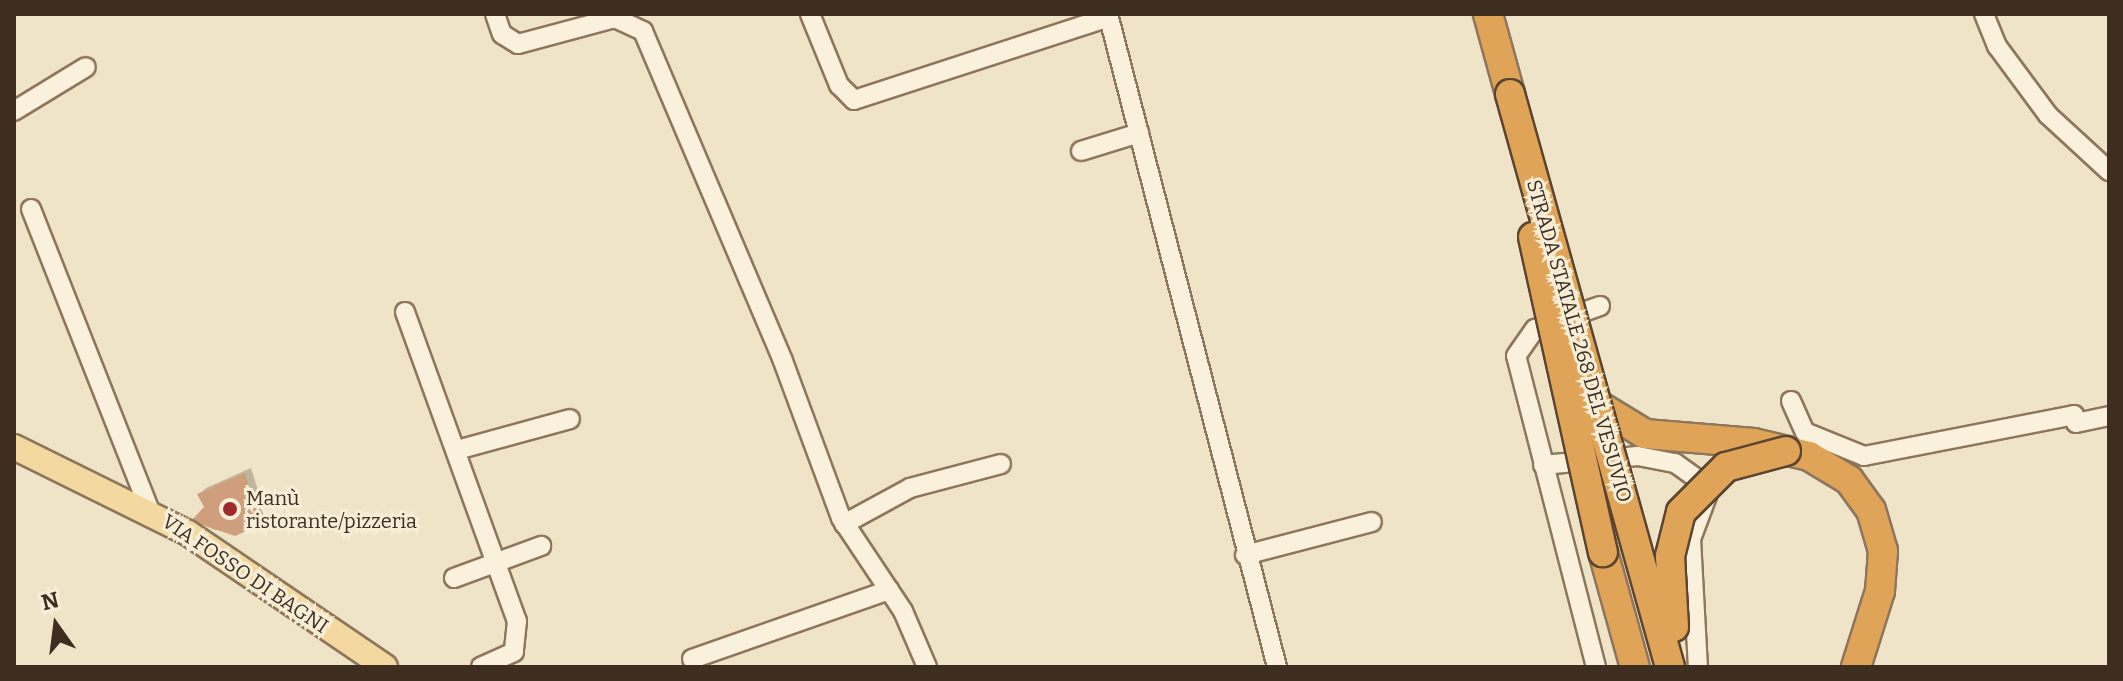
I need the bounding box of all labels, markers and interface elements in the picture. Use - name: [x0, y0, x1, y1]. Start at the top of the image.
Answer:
- street label: STRADA STATALE 268 DEL VESUVIO: [1521, 177, 1637, 505]
- place label: Manù ristorante/pizzeria: [246, 486, 417, 533]
- marker: Manù ristorante/pizzeria: [221, 500, 239, 518]
- street label: VIA FOSSO DI BAGNI: [157, 509, 333, 639]
- north arrow: [16, 585, 96, 665]
- text: N: [39, 586, 62, 616]

